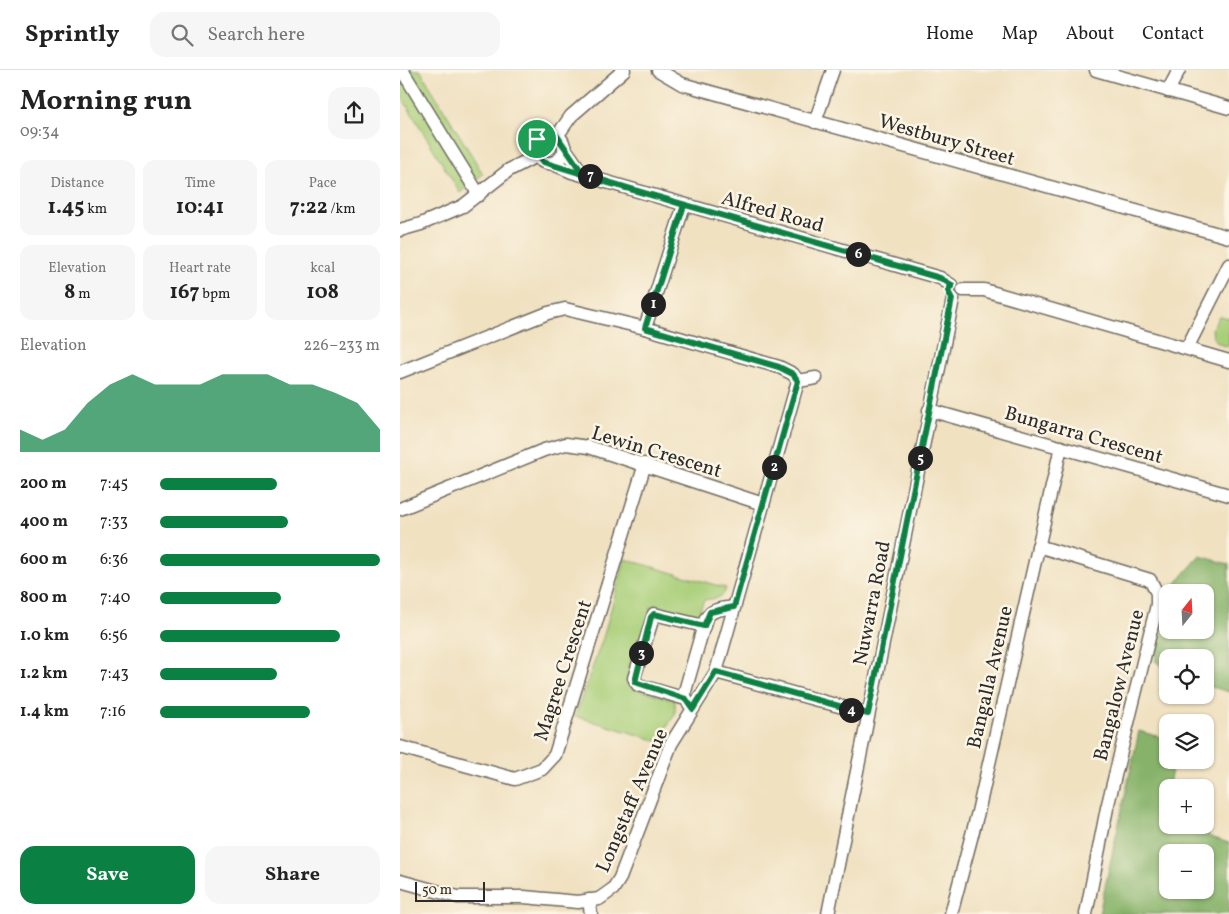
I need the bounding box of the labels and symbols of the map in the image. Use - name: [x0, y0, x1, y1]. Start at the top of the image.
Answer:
- street label: Westbury Street: [875, 108, 1018, 174]
- pin: [516, 118, 558, 160]
- pin: 7: [578, 164, 602, 188]
- street label: Alfred Road: [718, 185, 827, 241]
- pin: 6: [846, 242, 870, 266]
- pin: 1: [640, 292, 666, 316]
- street label: Bungarra Crescent: [1001, 400, 1166, 472]
- street label: Lewin Crescent: [588, 420, 725, 486]
- pin: 5: [908, 446, 932, 470]
- pin: 2: [762, 454, 786, 480]
- street label: Nuwarra Road: [847, 538, 899, 668]
- north arrow: [1159, 584, 1214, 639]
- street label: Magree Crescent: [528, 596, 600, 745]
- street label: Bangalla Avenue: [961, 603, 1021, 752]
- street label: Bangalow Avenue: [1088, 607, 1152, 764]
- pin: 3: [628, 640, 654, 666]
- pin: 4: [838, 698, 864, 722]
- street label: Longstaff Avenue: [590, 724, 676, 877]
- scale bar: [415, 879, 485, 902]

